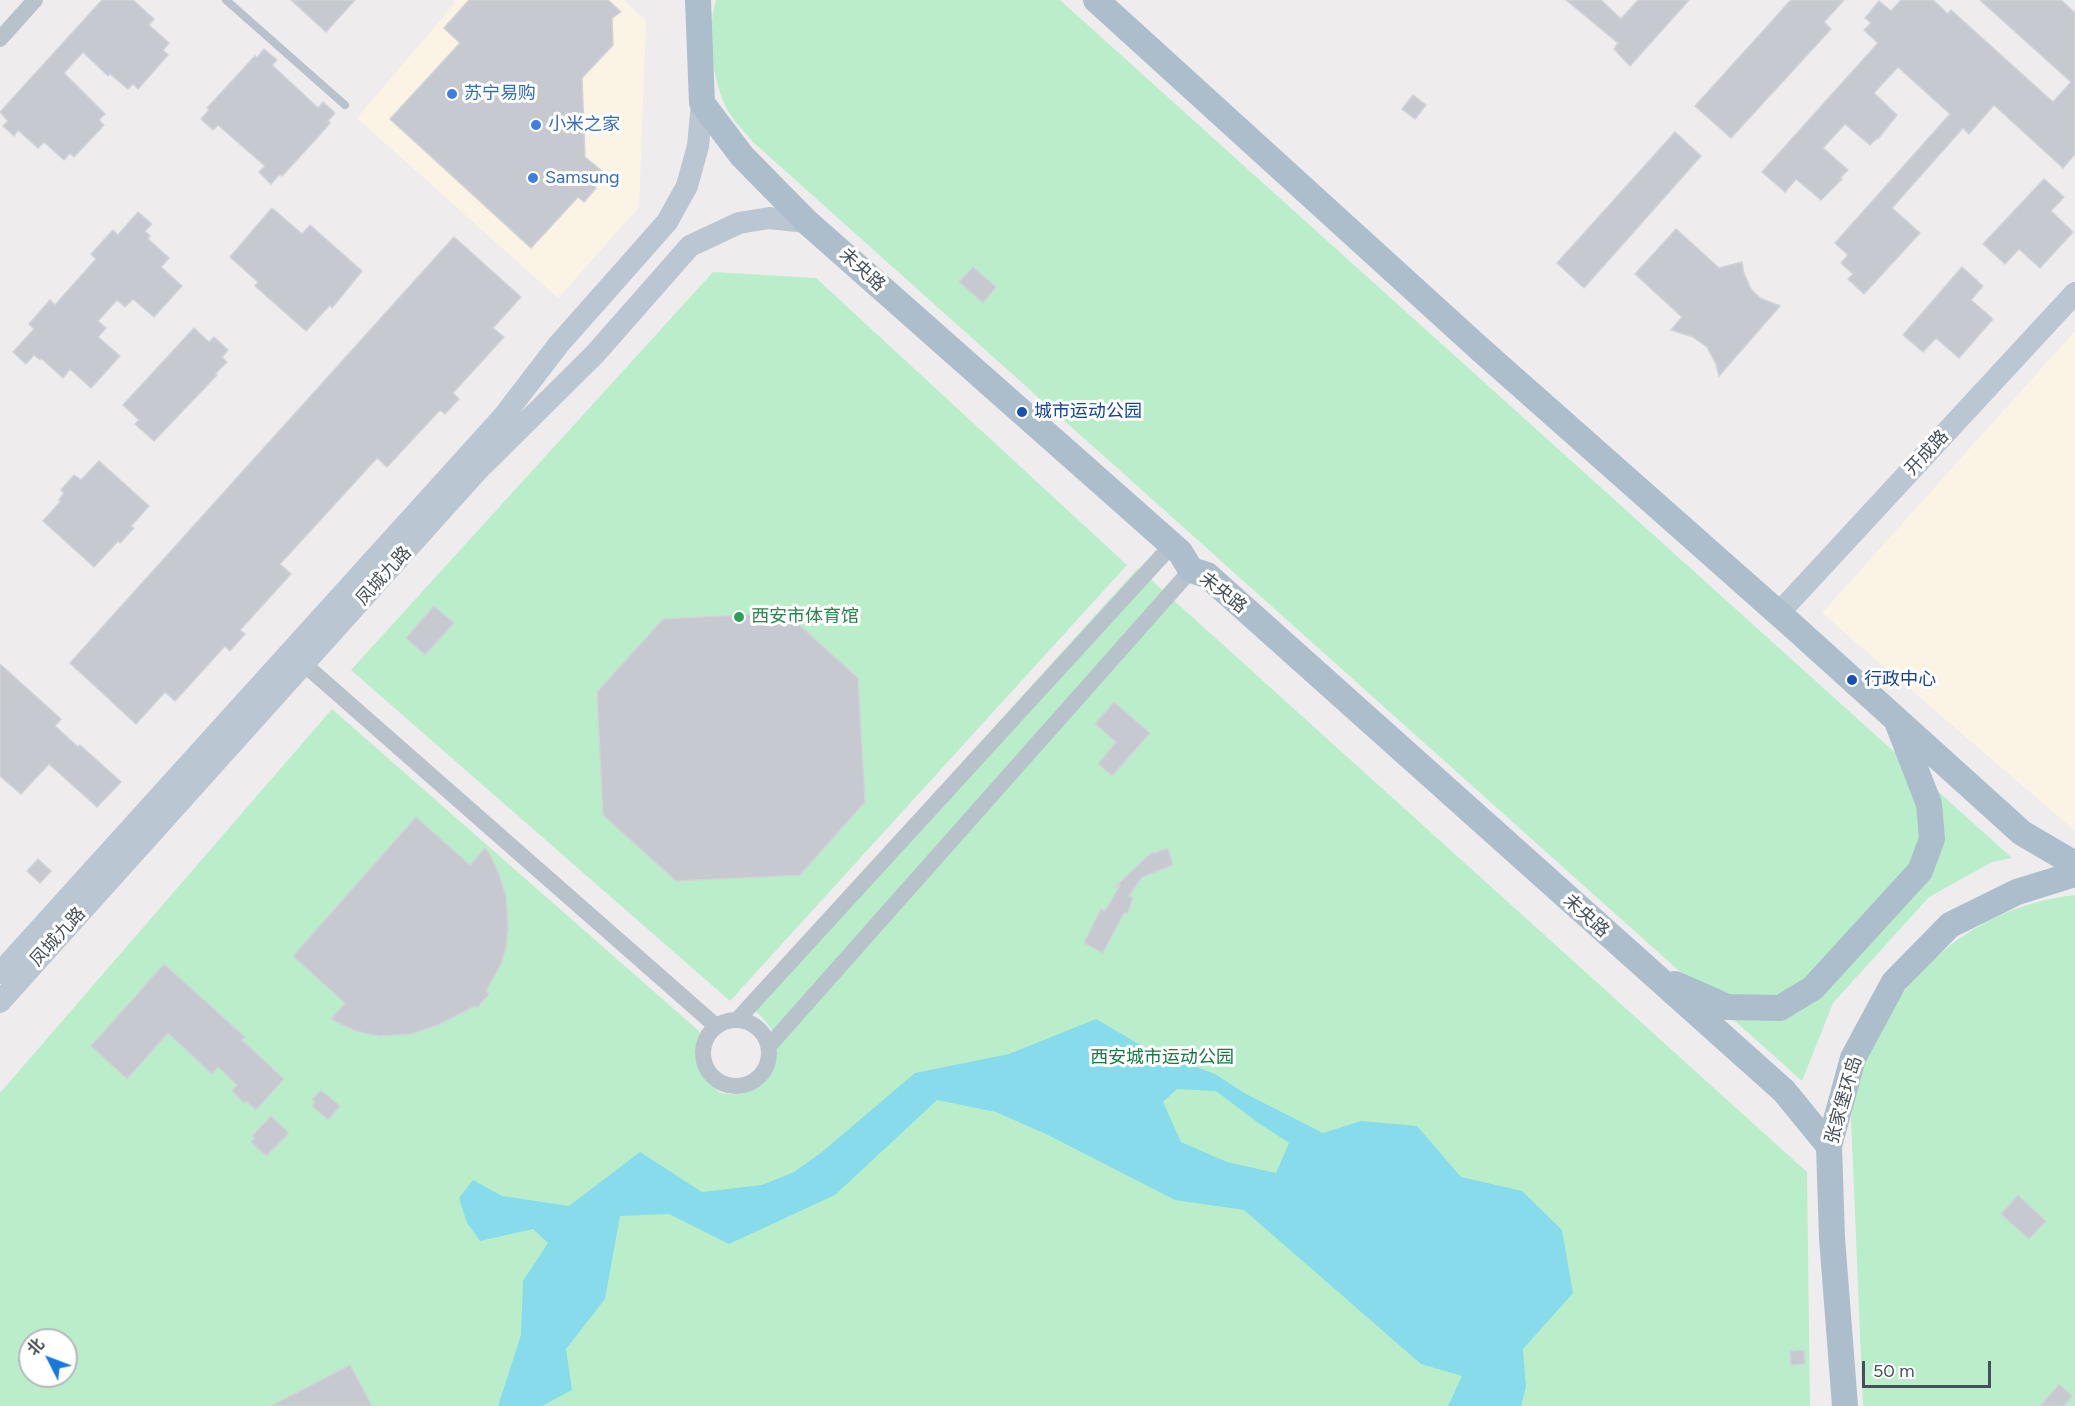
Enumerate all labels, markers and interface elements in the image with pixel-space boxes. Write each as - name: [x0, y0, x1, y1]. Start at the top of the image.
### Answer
- place label: 苏宁易购: [464, 83, 536, 105]
- marker: 苏宁易购: [445, 87, 459, 101]
- place label: 小米之家: [548, 114, 620, 136]
- marker: 小米之家: [529, 118, 543, 132]
- place label: Samsung: [545, 167, 620, 189]
- marker: Samsung: [526, 171, 540, 185]
- street label: 未央路: [835, 244, 889, 296]
- place label: 城市运动公园: [1034, 401, 1142, 423]
- marker: 城市运动公园: [1015, 405, 1029, 419]
- street label: 开成路: [1901, 426, 1953, 480]
- street label: 凤城九路: [352, 542, 416, 610]
- street label: 未央路: [1195, 568, 1251, 618]
- place label: 西安市体育馆: [751, 606, 859, 628]
- marker: 西安市体育馆: [732, 610, 746, 624]
- place label: 行政中心: [1864, 669, 1936, 691]
- marker: 行政中心: [1845, 673, 1859, 687]
- street label: 未央路: [1559, 890, 1613, 942]
- street label: 凤城九路: [26, 903, 90, 971]
- park label: 西安城市运动公园: [1090, 1047, 1234, 1069]
- street label: 张家堡环岛: [1821, 1054, 1867, 1146]
- north arrow: [18, 1328, 78, 1388]
- text: 北: [23, 1335, 48, 1359]
- scale bar: [1865, 1349, 1994, 1387]
- text: 50 m: [1873, 1360, 1915, 1382]

